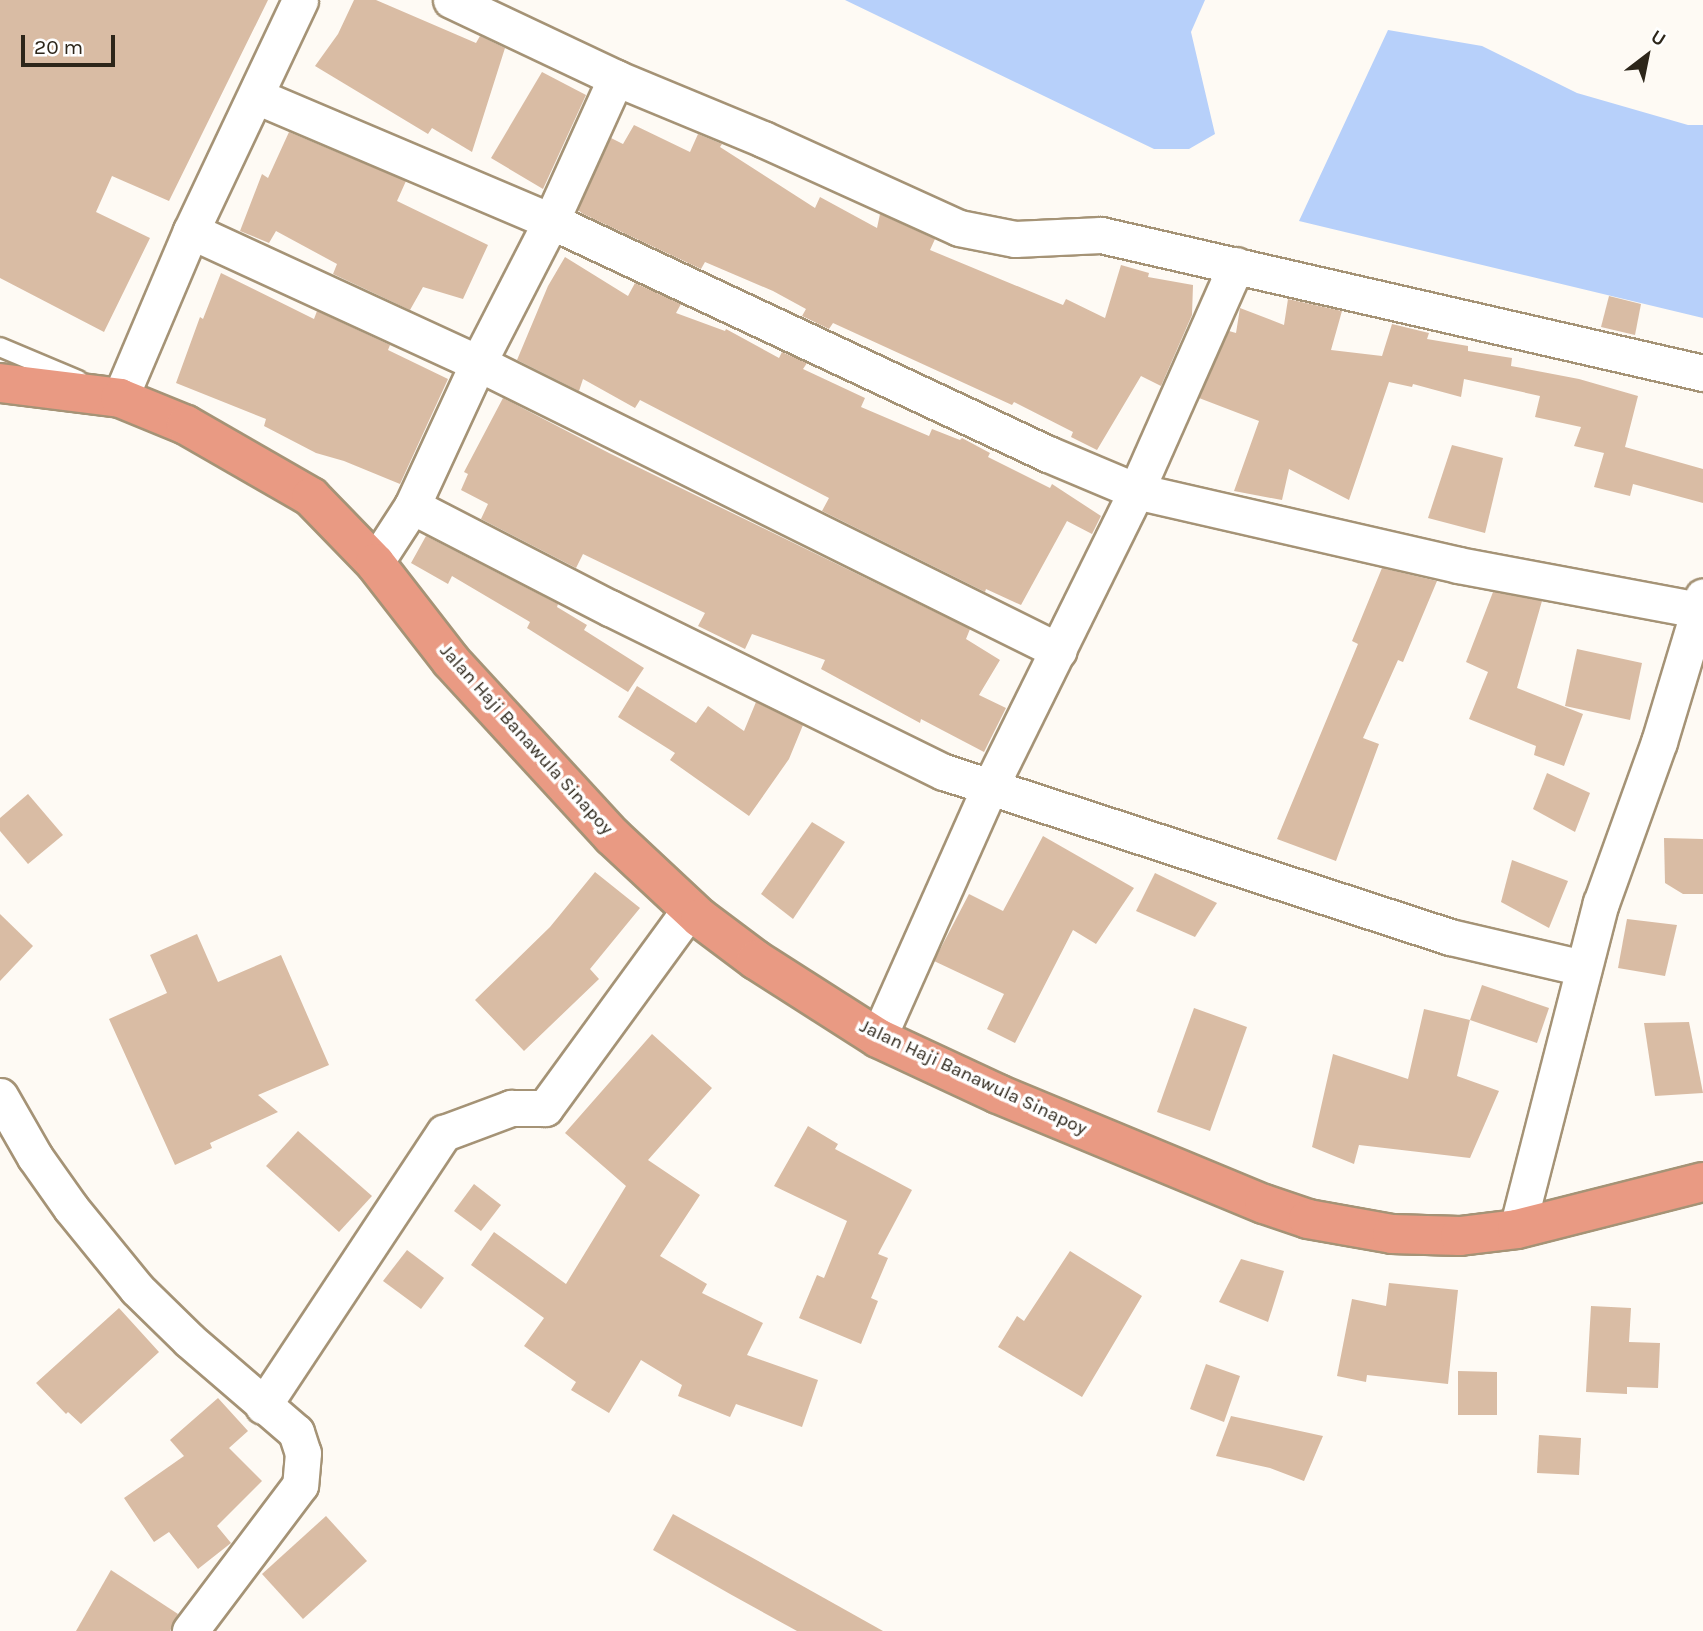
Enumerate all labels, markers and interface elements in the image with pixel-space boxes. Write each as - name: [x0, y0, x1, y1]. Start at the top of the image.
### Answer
- scale bar: [24, 21, 119, 65]
- north arrow: [1612, 21, 1682, 91]
- text: U: [1647, 25, 1670, 51]
- text: 20 m: [34, 35, 83, 59]
- street label: Jalan Haji Banawula Sinapoy: [434, 640, 618, 840]
- street label: Jalan Haji Banawula Sinapoy: [856, 1015, 1090, 1141]

